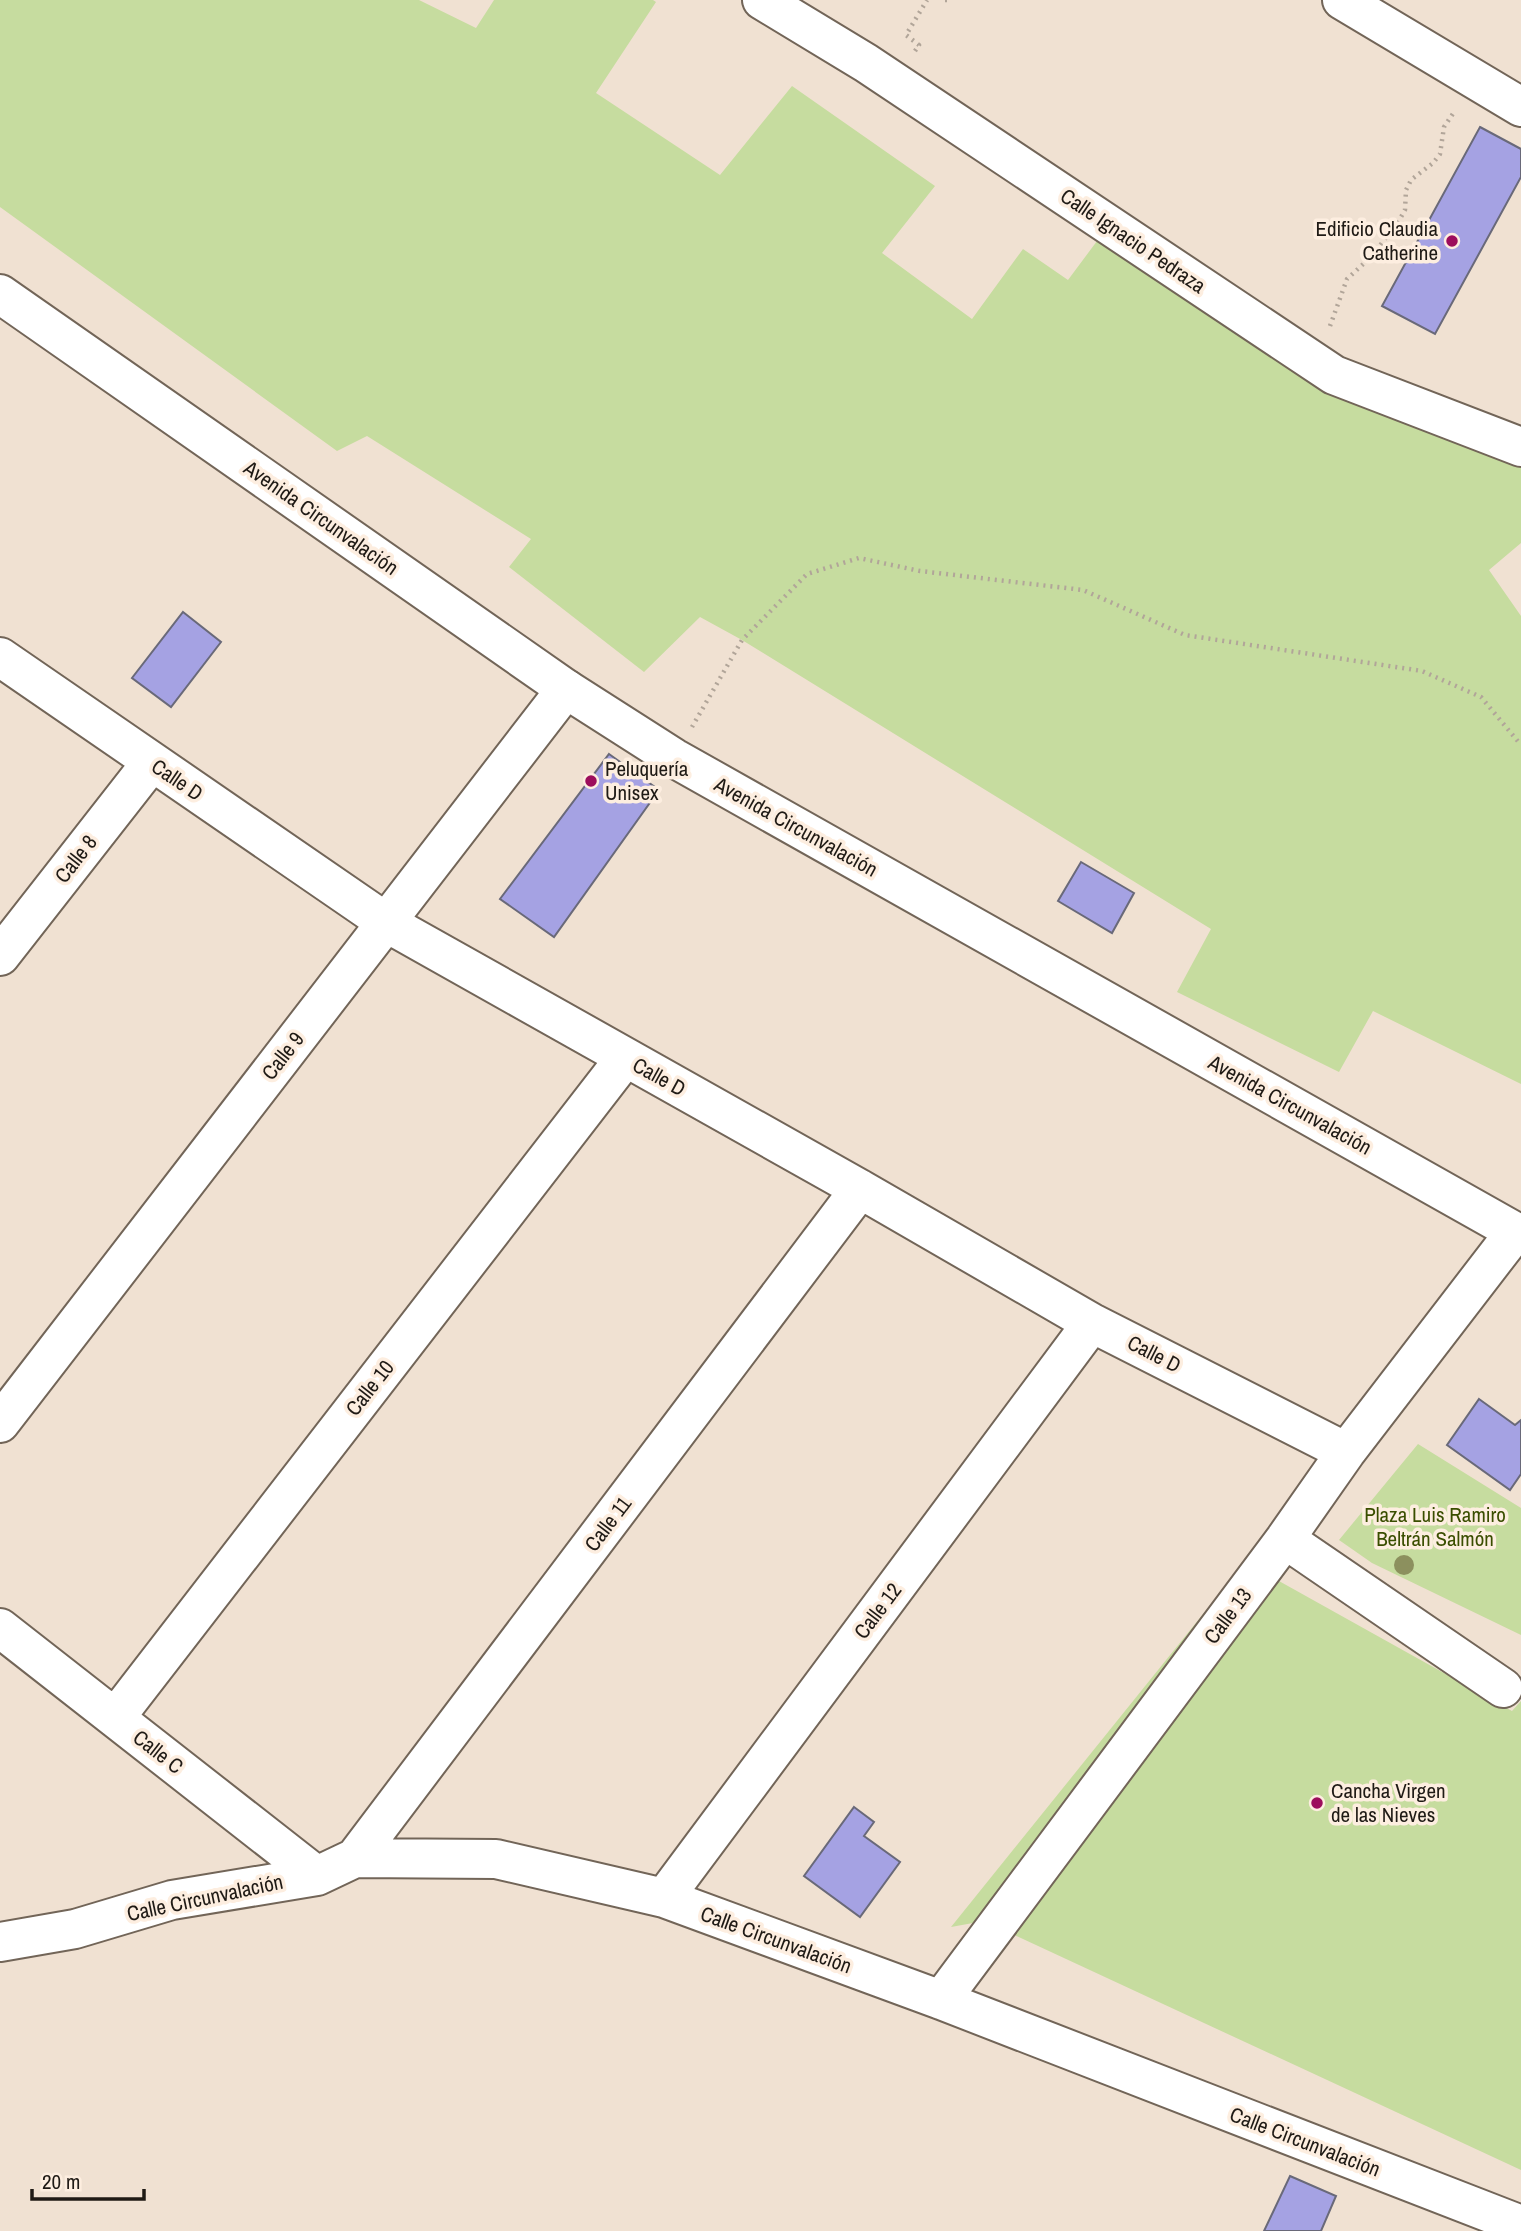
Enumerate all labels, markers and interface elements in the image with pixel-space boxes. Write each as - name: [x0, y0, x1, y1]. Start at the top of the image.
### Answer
- street label: Calle Ignacio Pedraza: [1055, 181, 1212, 300]
- place label: Edificio Claudia Catherine: [1315, 214, 1438, 267]
- marker: Edificio Claudia Catherine: [1444, 233, 1460, 249]
- street label: Avenida Circunvalación: [237, 453, 404, 582]
- street label: Calle D: [146, 752, 209, 807]
- place label: Peluquería Unisex: [605, 754, 689, 807]
- street label: Avenida Circunvalación: [709, 769, 883, 883]
- marker: Peluquería Unisex: [583, 773, 599, 789]
- street label: Calle 8: [48, 829, 104, 889]
- street label: Calle 9: [255, 1026, 311, 1086]
- street label: Avenida Circunvalación: [1203, 1047, 1377, 1161]
- street label: Calle D: [628, 1050, 691, 1103]
- street label: Calle D: [1122, 1328, 1186, 1379]
- street label: Calle 10: [339, 1354, 400, 1422]
- street label: Calle 11: [577, 1490, 638, 1557]
- park label: Plaza Luis Ramiro Beltrán Salmón: [1364, 1500, 1506, 1553]
- street label: Calle 12: [847, 1577, 908, 1645]
- street label: Calle 13: [1197, 1582, 1258, 1650]
- street label: Calle C: [127, 1723, 189, 1780]
- place label: Cancha Virgen de las Nieves: [1331, 1776, 1446, 1829]
- marker: Cancha Virgen de las Nieves: [1309, 1795, 1325, 1811]
- street label: Calle Circunvalación: [124, 1867, 286, 1928]
- street label: Calle Circunvalación: [697, 1899, 856, 1980]
- street label: Calle Circunvalación: [1226, 2100, 1385, 2184]
- scale bar: [32, 2158, 144, 2202]
- text: 20 m: [42, 2167, 80, 2196]

